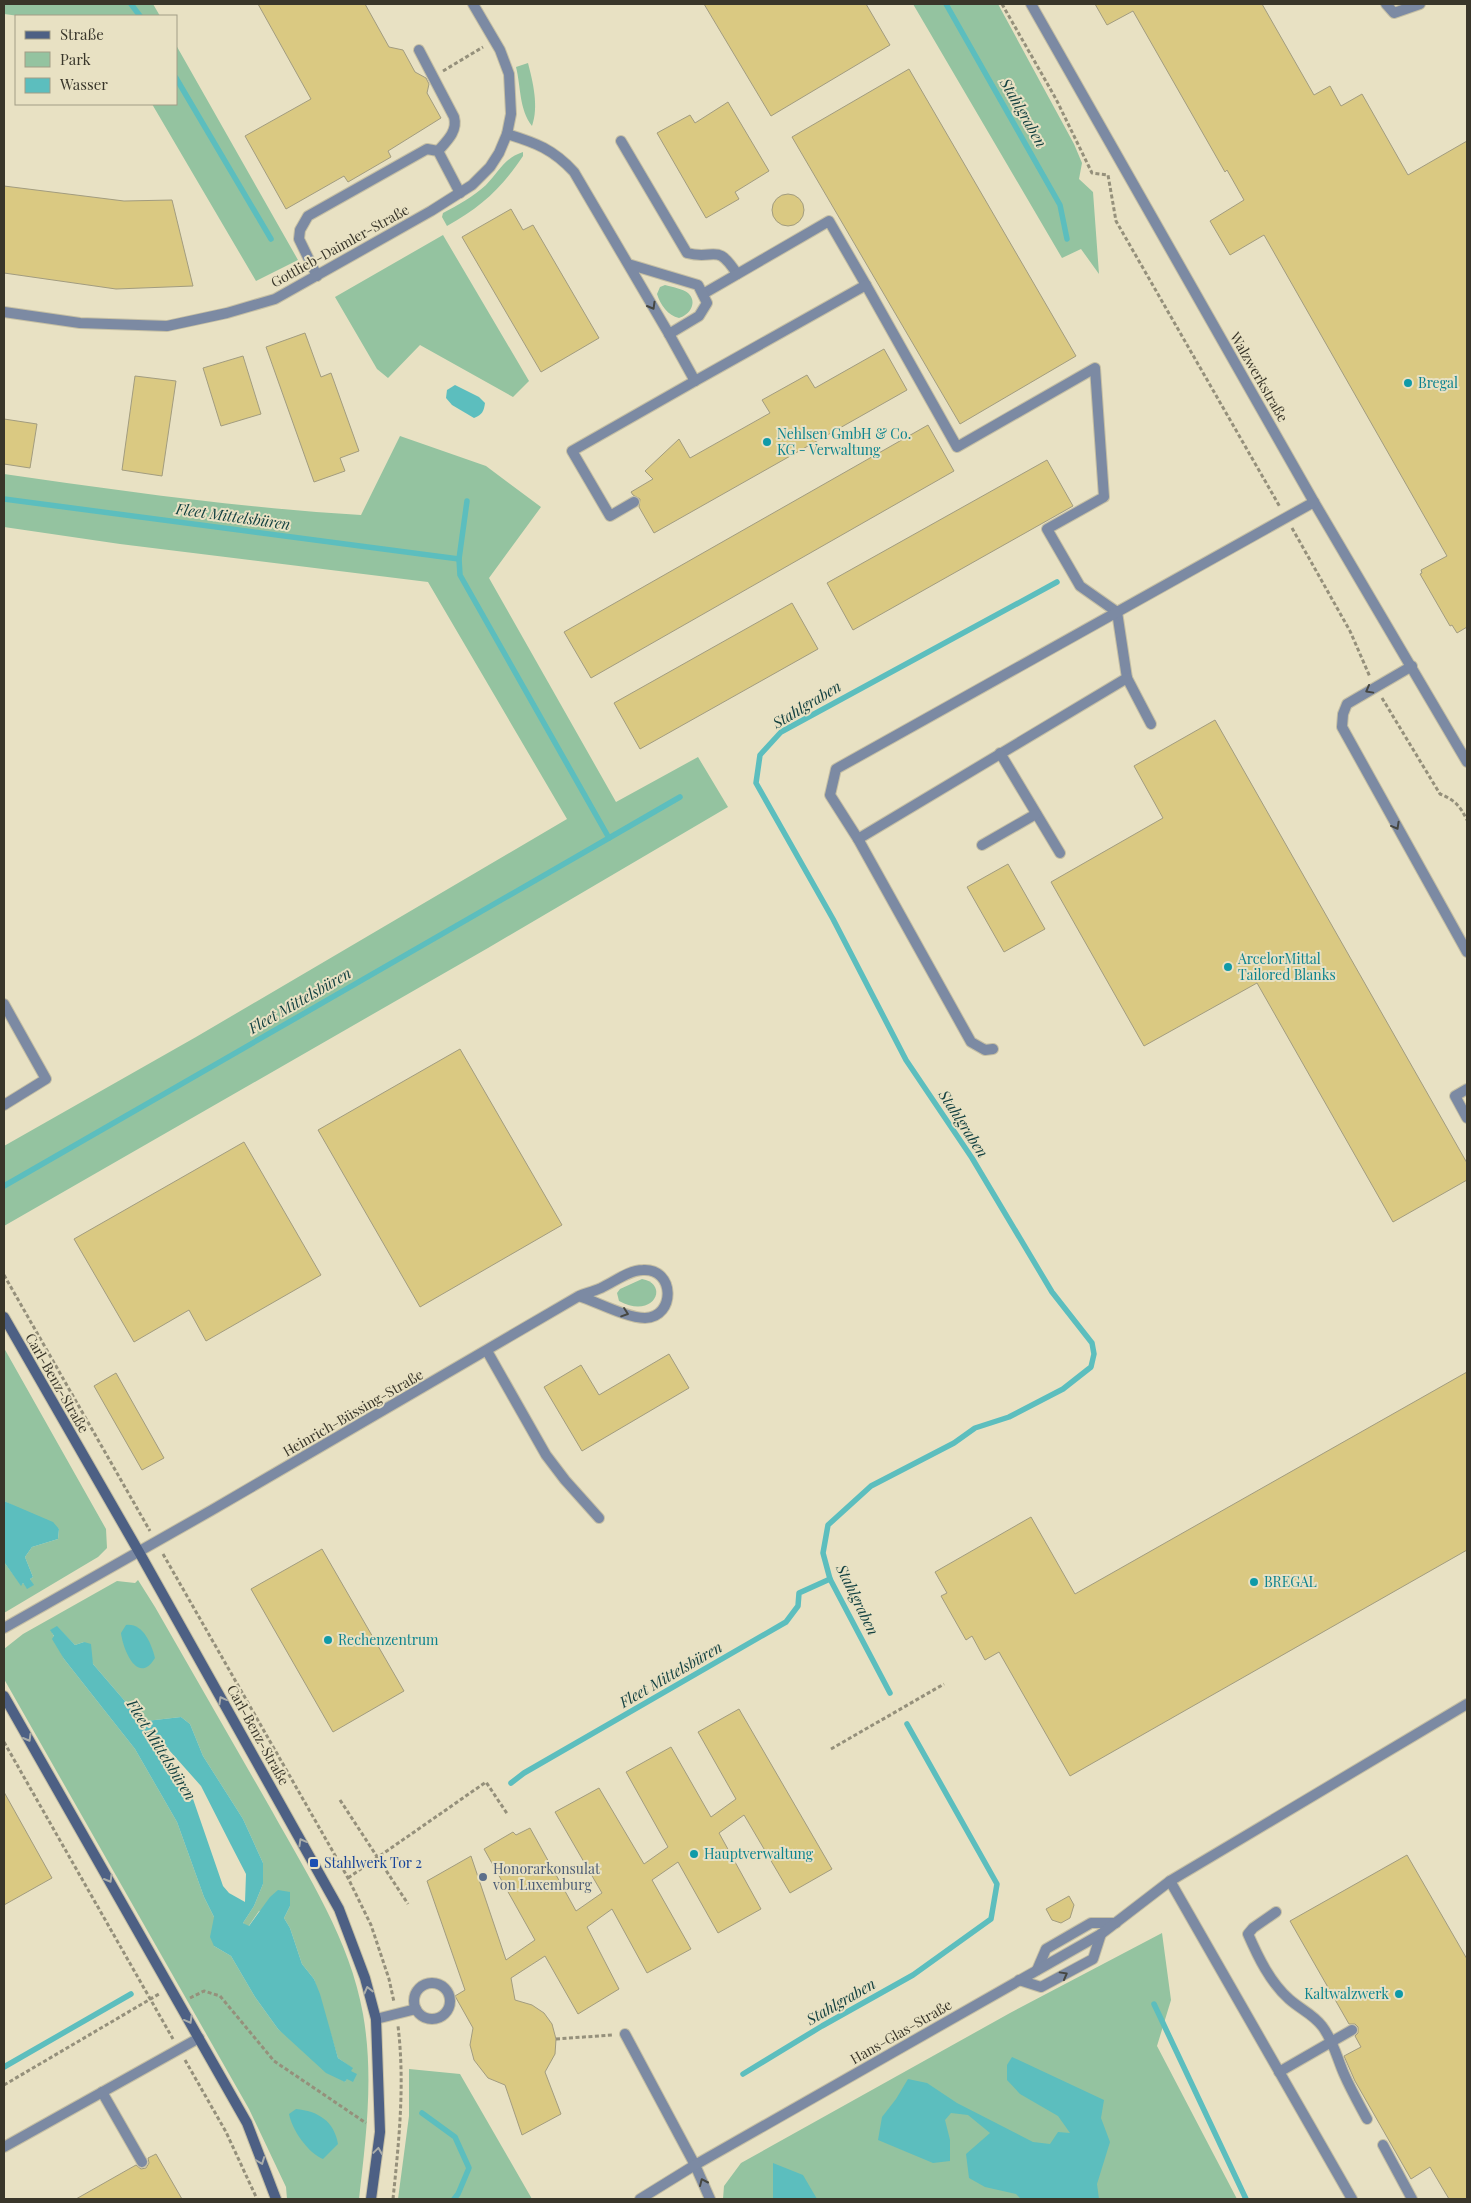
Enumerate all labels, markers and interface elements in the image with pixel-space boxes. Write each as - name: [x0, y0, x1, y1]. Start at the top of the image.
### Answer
- legend: [15, 15, 178, 105]
- text: Straße: [60, 24, 104, 44]
- text: Park: [60, 49, 92, 69]
- water label: Stahlgraben: [996, 73, 1052, 151]
- text: Wasser: [59, 74, 108, 94]
- street label: Gottlieb-Daimler-Straße: [267, 200, 412, 292]
- one-way arrow: [646, 301, 656, 310]
- street label: Walzwerkstraße: [1226, 328, 1293, 425]
- place label: Bregal: [1418, 373, 1458, 392]
- marker: Bregal: [1402, 377, 1414, 389]
- place label: Nehlsen GmbH & Co. KG - Verwaltung: [777, 424, 911, 459]
- marker: Nehlsen GmbH & Co. KG - Verwaltung: [761, 436, 773, 448]
- water label: Fleet Mittelsbüren: [174, 498, 292, 534]
- water label: Stahlgraben: [768, 676, 845, 733]
- one-way arrow: [1365, 684, 1374, 694]
- one-way arrow: [1390, 820, 1400, 829]
- place label: ArcelorMittal Tailored Blanks: [1237, 949, 1336, 984]
- marker: ArcelorMittal Tailored Blanks: [1222, 961, 1234, 973]
- water label: Fleet Mittelsbüren: [244, 963, 354, 1038]
- water label: Stahlgraben: [934, 1085, 993, 1161]
- one-way arrow: [620, 1307, 629, 1317]
- street label: Carl-Benz-Straße: [21, 1329, 94, 1436]
- street label: Heinrich-Büssing-Straße: [279, 1365, 426, 1461]
- water label: Stahlgraben: [832, 1560, 884, 1638]
- place label: BREGAL: [1264, 1572, 1317, 1591]
- marker: BREGAL: [1248, 1576, 1260, 1588]
- place label: Rechenzentrum: [338, 1630, 439, 1649]
- marker: Rechenzentrum: [322, 1634, 334, 1646]
- water label: Fleet Mittelsbüren: [615, 1637, 725, 1712]
- street label: Carl-Benz-Straße: [223, 1681, 294, 1788]
- water label: Fleet Mittelsbüren: [122, 1694, 201, 1804]
- one-way arrow: [219, 1696, 229, 1705]
- one-way arrow: [22, 1733, 32, 1742]
- one-way arrow: [298, 1838, 308, 1847]
- place label: Hauptverwaltung: [704, 1844, 814, 1863]
- marker: Hauptverwaltung: [688, 1848, 700, 1860]
- place label: Stahlwerk Tor 2: [324, 1853, 422, 1872]
- marker: Stahlwerk Tor 2: [308, 1857, 320, 1869]
- place label: Honorarkonsulat von Luxemburg: [492, 1859, 601, 1894]
- marker: Honorarkonsulat von Luxemburg: [477, 1871, 489, 1883]
- one-way arrow: [102, 1874, 112, 1883]
- one-way arrow: [1058, 1971, 1067, 1981]
- water label: Stahlgraben: [801, 1973, 879, 2029]
- place label: Kaltwalzwerk: [1304, 1984, 1389, 2003]
- one-way arrow: [363, 1985, 374, 1994]
- marker: Kaltwalzwerk: [1393, 1988, 1405, 2000]
- street label: Hans-Glas-Straße: [847, 1995, 955, 2068]
- one-way arrow: [183, 2015, 193, 2024]
- one-way arrow: [372, 2147, 383, 2155]
- one-way arrow: [255, 2156, 266, 2165]
- one-way arrow: [699, 2178, 709, 2187]

